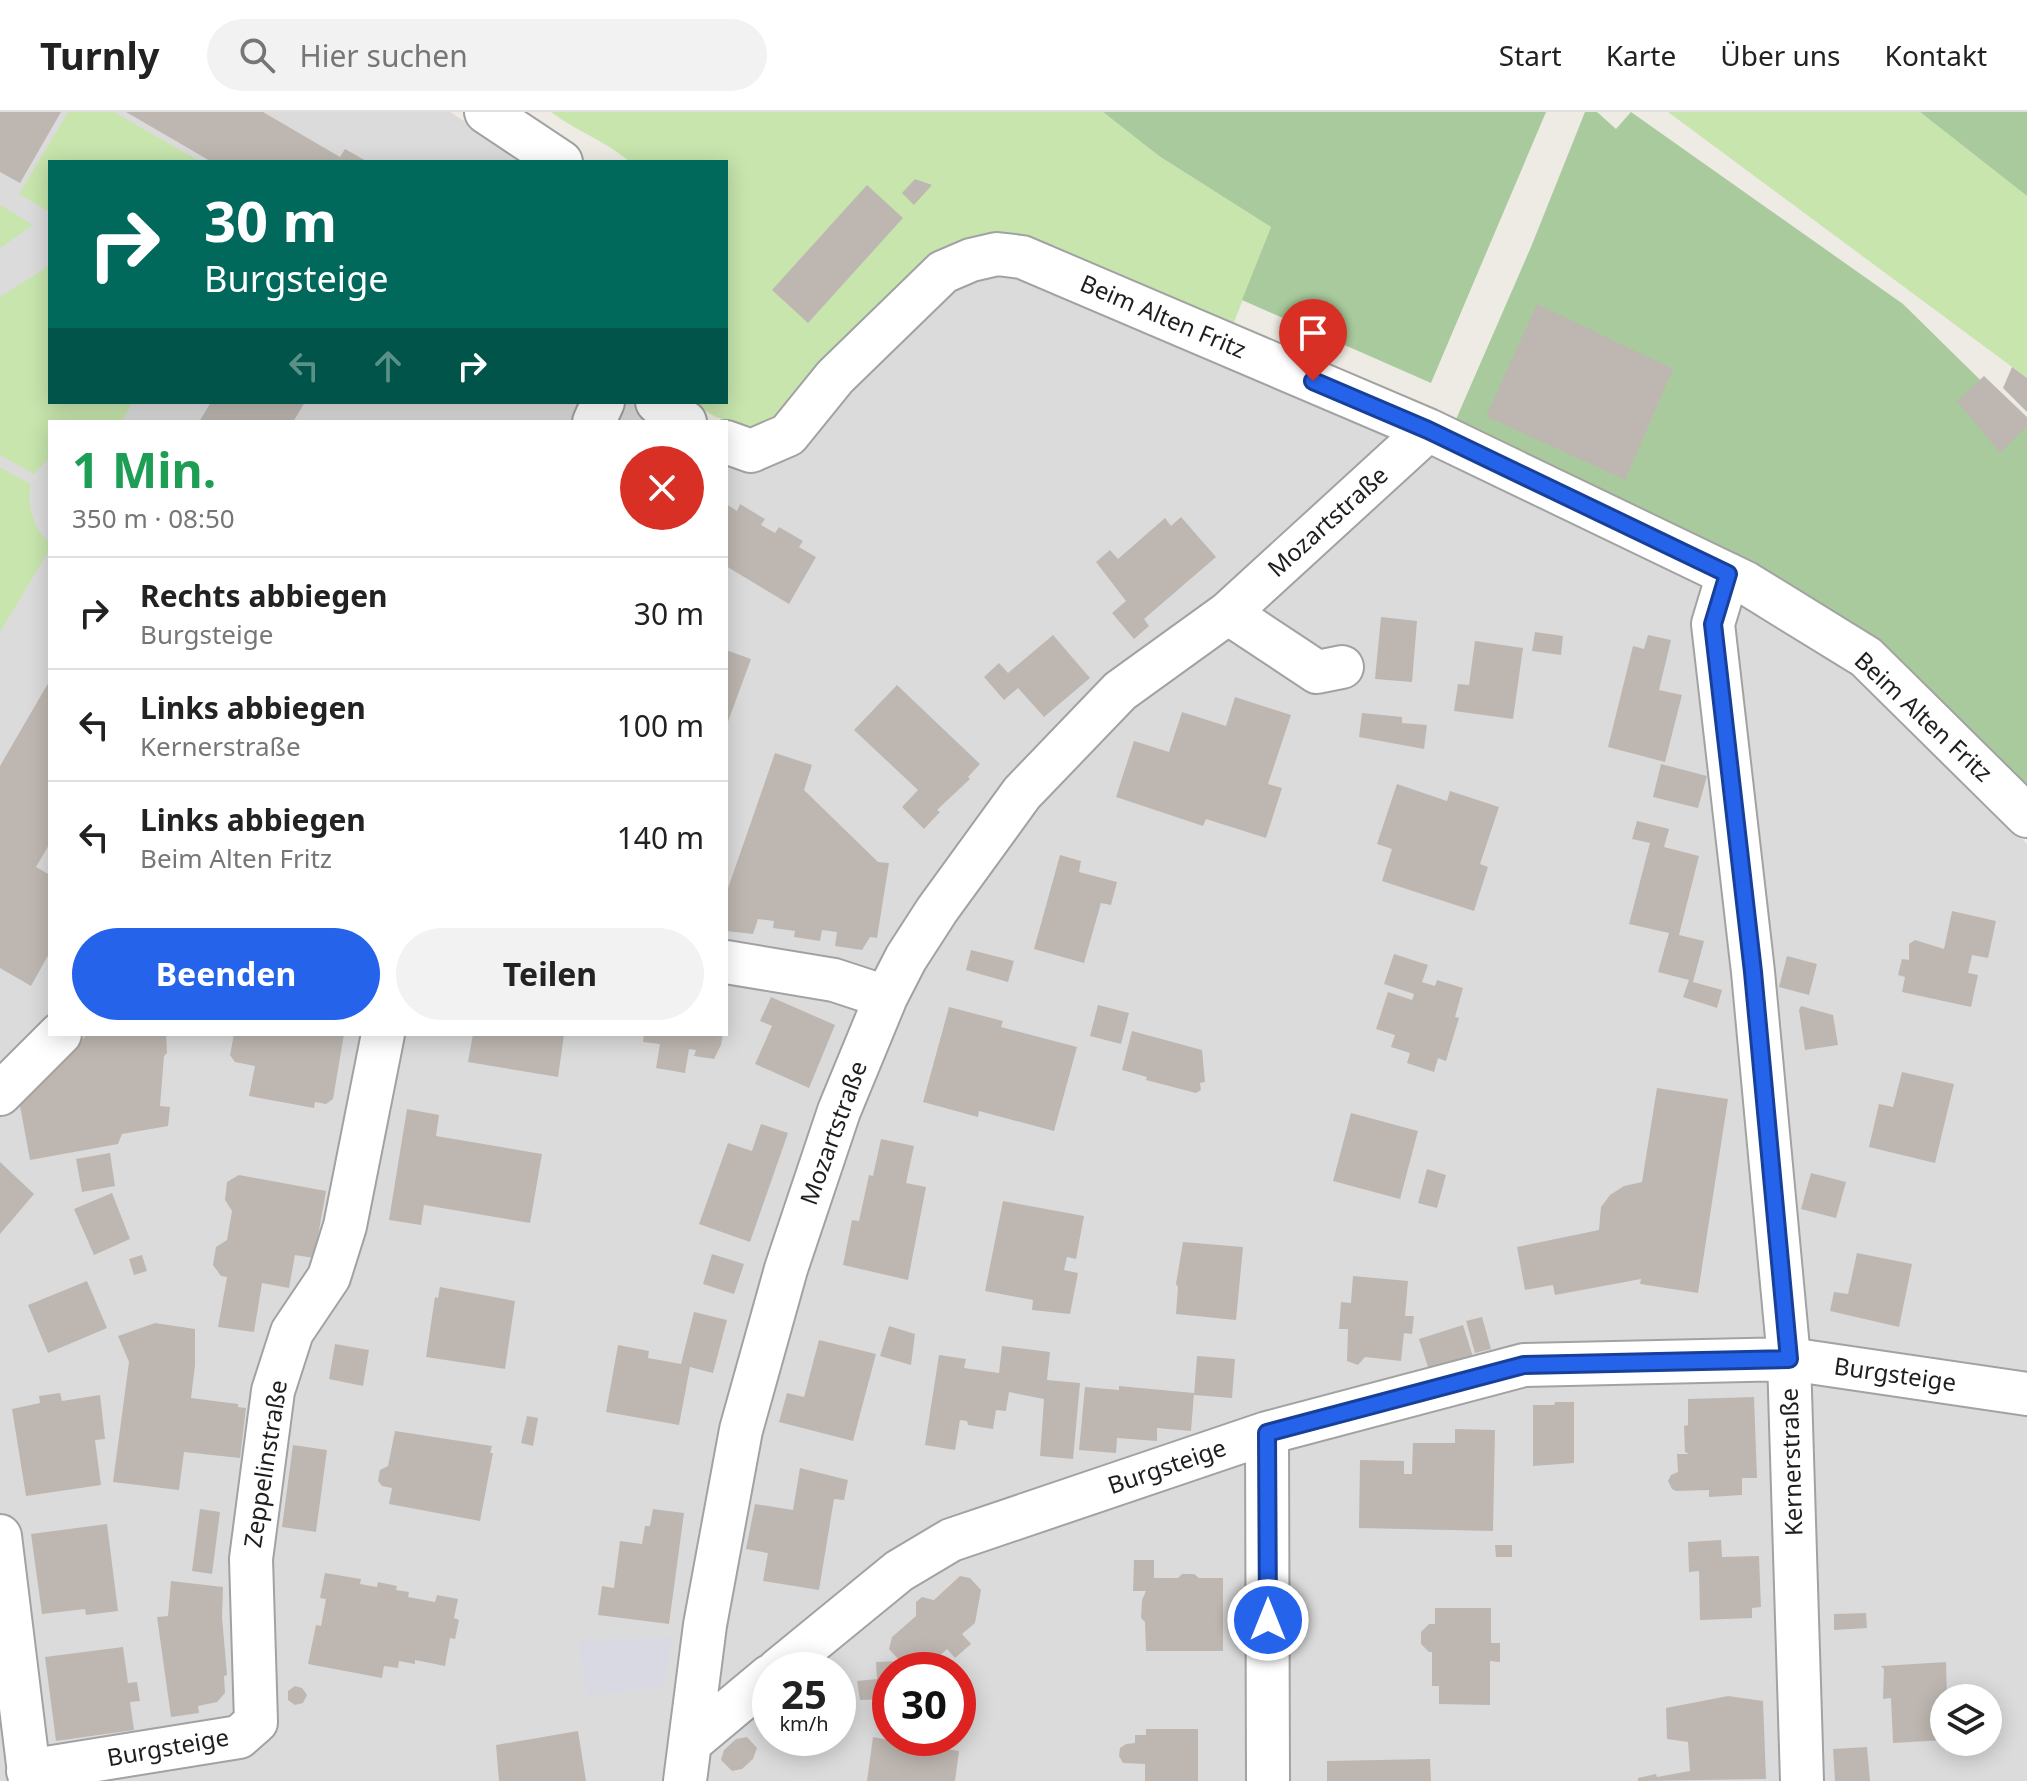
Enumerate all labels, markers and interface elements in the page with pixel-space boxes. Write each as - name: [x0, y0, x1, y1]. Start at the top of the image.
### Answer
- search box: [207, 19, 767, 91]
- text: Turnly: [40, 29, 159, 81]
- icon: search: [235, 33, 279, 77]
- text: Hier suchen: [299, 35, 468, 76]
- text: Start: [1499, 36, 1562, 74]
- text: Karte: [1606, 36, 1676, 74]
- text: Über uns: [1720, 36, 1841, 74]
- text: Kontakt: [1885, 36, 1987, 74]
- text: 30 m: [204, 182, 337, 258]
- icon: right: [72, 192, 176, 296]
- text: Burgsteige: [204, 254, 389, 303]
- street label: Beim Alten Fritz: [1076, 266, 1252, 365]
- pin: [1279, 299, 1347, 381]
- icon: arrive: [1291, 311, 1335, 355]
- icon: left: [282, 344, 326, 388]
- icon: ahead: [366, 344, 410, 388]
- icon: right: [450, 344, 494, 388]
- text: 1 Min.: [72, 437, 216, 502]
- button: close: [620, 446, 704, 530]
- street label: Mozartstraße: [1260, 458, 1394, 584]
- text: 350 m · 08:50: [72, 500, 235, 536]
- text: Rechts abbiegen: [140, 575, 388, 616]
- icon: right: [72, 591, 116, 635]
- text: 30 m: [634, 593, 704, 634]
- text: Burgsteige: [140, 616, 273, 652]
- street label: Beim Alten Fritz: [1848, 643, 2000, 788]
- text: Links abbiegen: [140, 687, 366, 728]
- icon: left: [72, 703, 116, 747]
- text: 100 m: [617, 705, 704, 746]
- text: Kernerstraße: [140, 728, 301, 764]
- text: Links abbiegen: [140, 799, 366, 840]
- icon: left: [72, 815, 116, 859]
- text: 140 m: [617, 817, 704, 858]
- text: Beim Alten Fritz: [140, 840, 332, 876]
- button: Beenden: [72, 928, 380, 1020]
- button: Teilen: [396, 928, 704, 1020]
- street label: Mozartstraße: [791, 1056, 874, 1209]
- street label: Burgsteige: [1832, 1349, 1958, 1398]
- street label: Zeppelinstraße: [235, 1378, 294, 1550]
- street label: Kernerstraße: [1771, 1387, 1810, 1537]
- street label: Burgsteige: [1103, 1430, 1230, 1501]
- position arrow: [1226, 1578, 1310, 1662]
- speed limit sign: 30: [872, 1652, 976, 1756]
- text: 25: [781, 1666, 827, 1721]
- map controls: [1930, 1684, 2002, 1756]
- button: layers: [1930, 1684, 2002, 1756]
- text: km/h: [779, 1710, 829, 1737]
- street label: Burgsteige: [104, 1720, 231, 1773]

